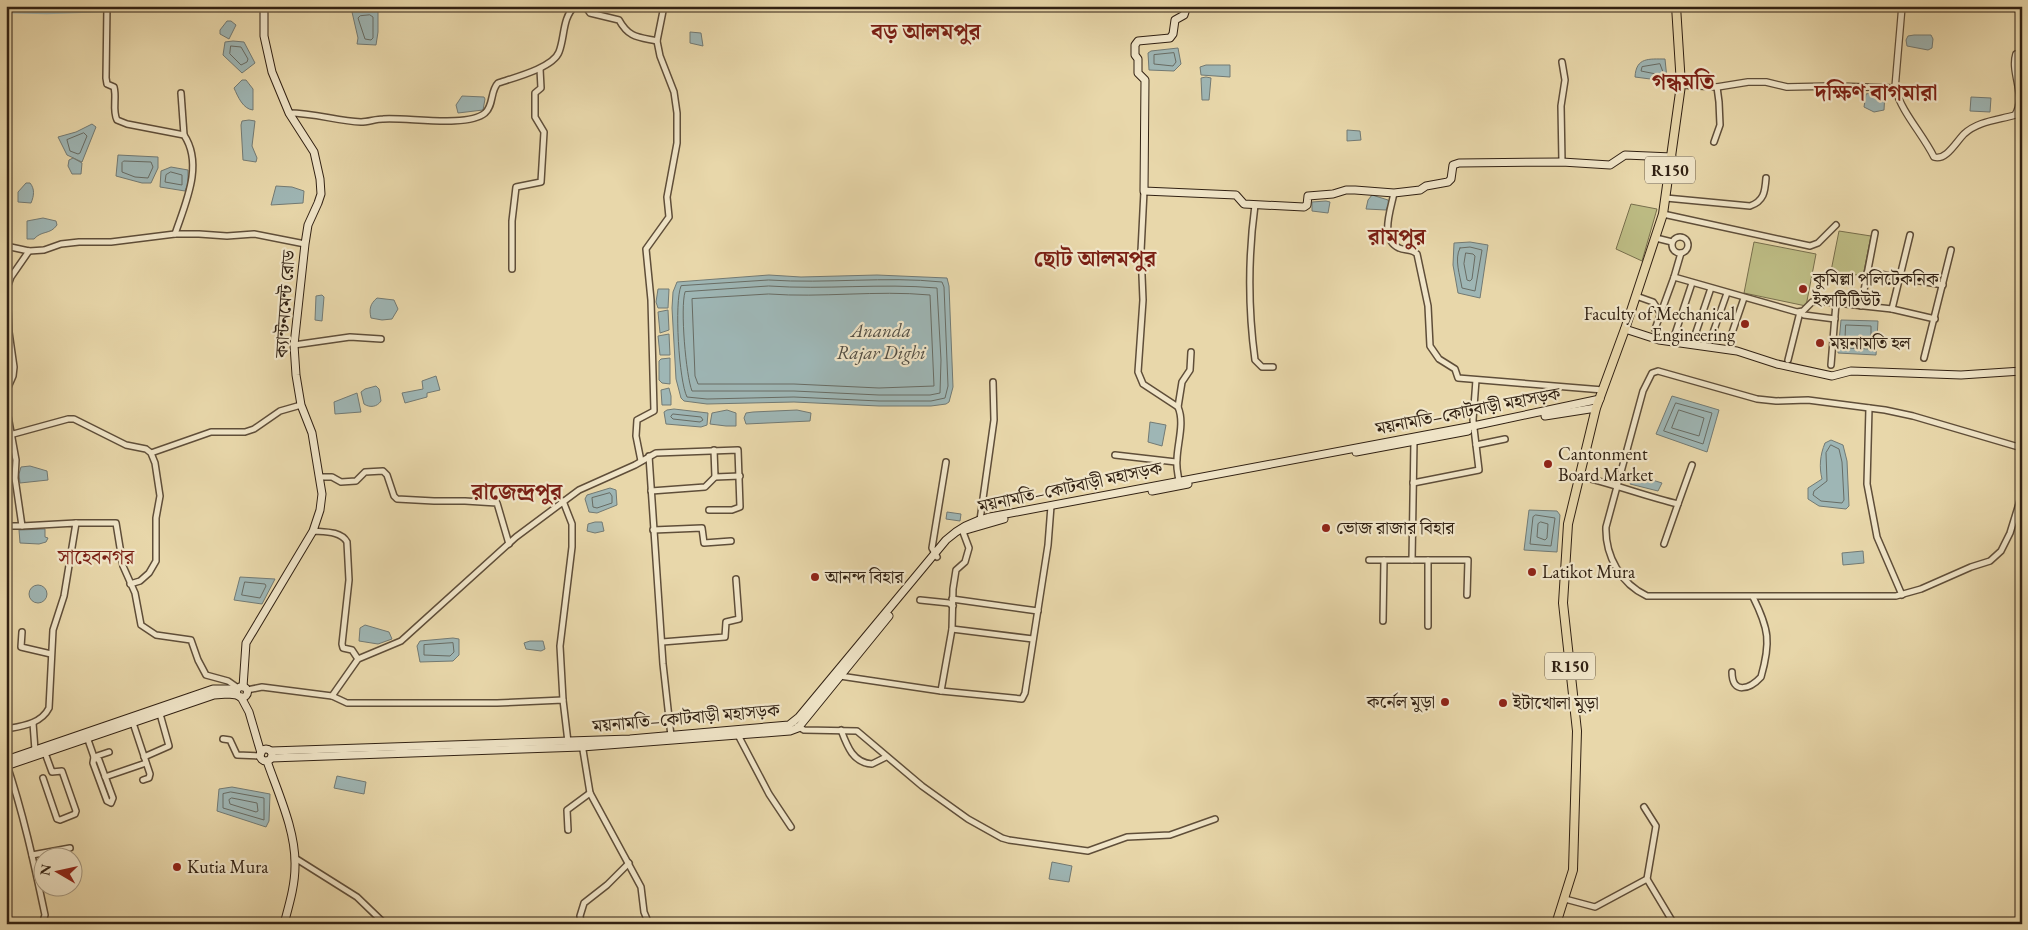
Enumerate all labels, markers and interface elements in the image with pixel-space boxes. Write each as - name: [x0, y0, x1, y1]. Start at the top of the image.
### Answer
- district label: বড় আলমপুর: [870, 17, 982, 46]
- district label: গন্ধমতি: [1652, 67, 1715, 96]
- district label: দক্ষিণ বাগমারা: [1814, 78, 1937, 107]
- road number: R150: [1645, 156, 1695, 184]
- district label: রামপুর: [1367, 222, 1427, 251]
- district label: ছোট আলমপুর: [1034, 244, 1157, 273]
- street label: ক্যান্টনমেন্ট রোড: [269, 249, 300, 360]
- place label: কুমিল্লা পলিটেকনিক ইন্সটিটিউট: [1812, 267, 1940, 311]
- marker: কুমিল্লা পলিটেকনিক ইন্সটিটিউট: [1797, 283, 1809, 295]
- place label: Faculty of Mechanical Engineering: [1584, 302, 1735, 346]
- water label: Ananda Rajar Dighi: [836, 318, 927, 365]
- marker: Faculty of Mechanical Engineering: [1739, 318, 1751, 330]
- place label: ময়নামতি হল: [1829, 331, 1912, 354]
- marker: ময়নামতি হল: [1814, 337, 1826, 349]
- street label: ময়নামতি–কোটবাড়ী মহাসড়ক: [1373, 381, 1564, 440]
- place label: Cantonment Board Market: [1558, 442, 1654, 486]
- street label: ময়নামতি–কোটবাড়ী মহাসড়ক: [975, 455, 1165, 517]
- marker: Cantonment Board Market: [1542, 458, 1554, 470]
- district label: রাজেন্দ্রপুর: [471, 477, 563, 506]
- place label: ভোজ রাজার বিহার: [1336, 516, 1455, 539]
- marker: ভোজ রাজার বিহার: [1320, 522, 1332, 534]
- district label: সাহেবনগর: [57, 544, 135, 570]
- place label: Latikot Mura: [1542, 560, 1636, 583]
- place label: আনন্দ বিহার: [824, 565, 905, 588]
- marker: Latikot Mura: [1526, 566, 1538, 578]
- marker: আনন্দ বিহার: [809, 571, 821, 583]
- road number: R150: [1545, 652, 1595, 679]
- place label: কর্নেল মুড়া: [1366, 690, 1435, 713]
- place label: ইটাখোলা মুড়া: [1512, 691, 1599, 714]
- marker: কর্নেল মুড়া: [1439, 696, 1451, 708]
- marker: ইটাখোলা মুড়া: [1497, 697, 1509, 709]
- street label: ময়নামতি–কোটবাড়ী মহাসড়ক: [590, 698, 782, 737]
- north arrow: [32, 848, 82, 898]
- place label: Kutia Mura: [187, 855, 269, 878]
- marker: Kutia Mura: [171, 861, 183, 873]
- text: N: [35, 862, 55, 877]

